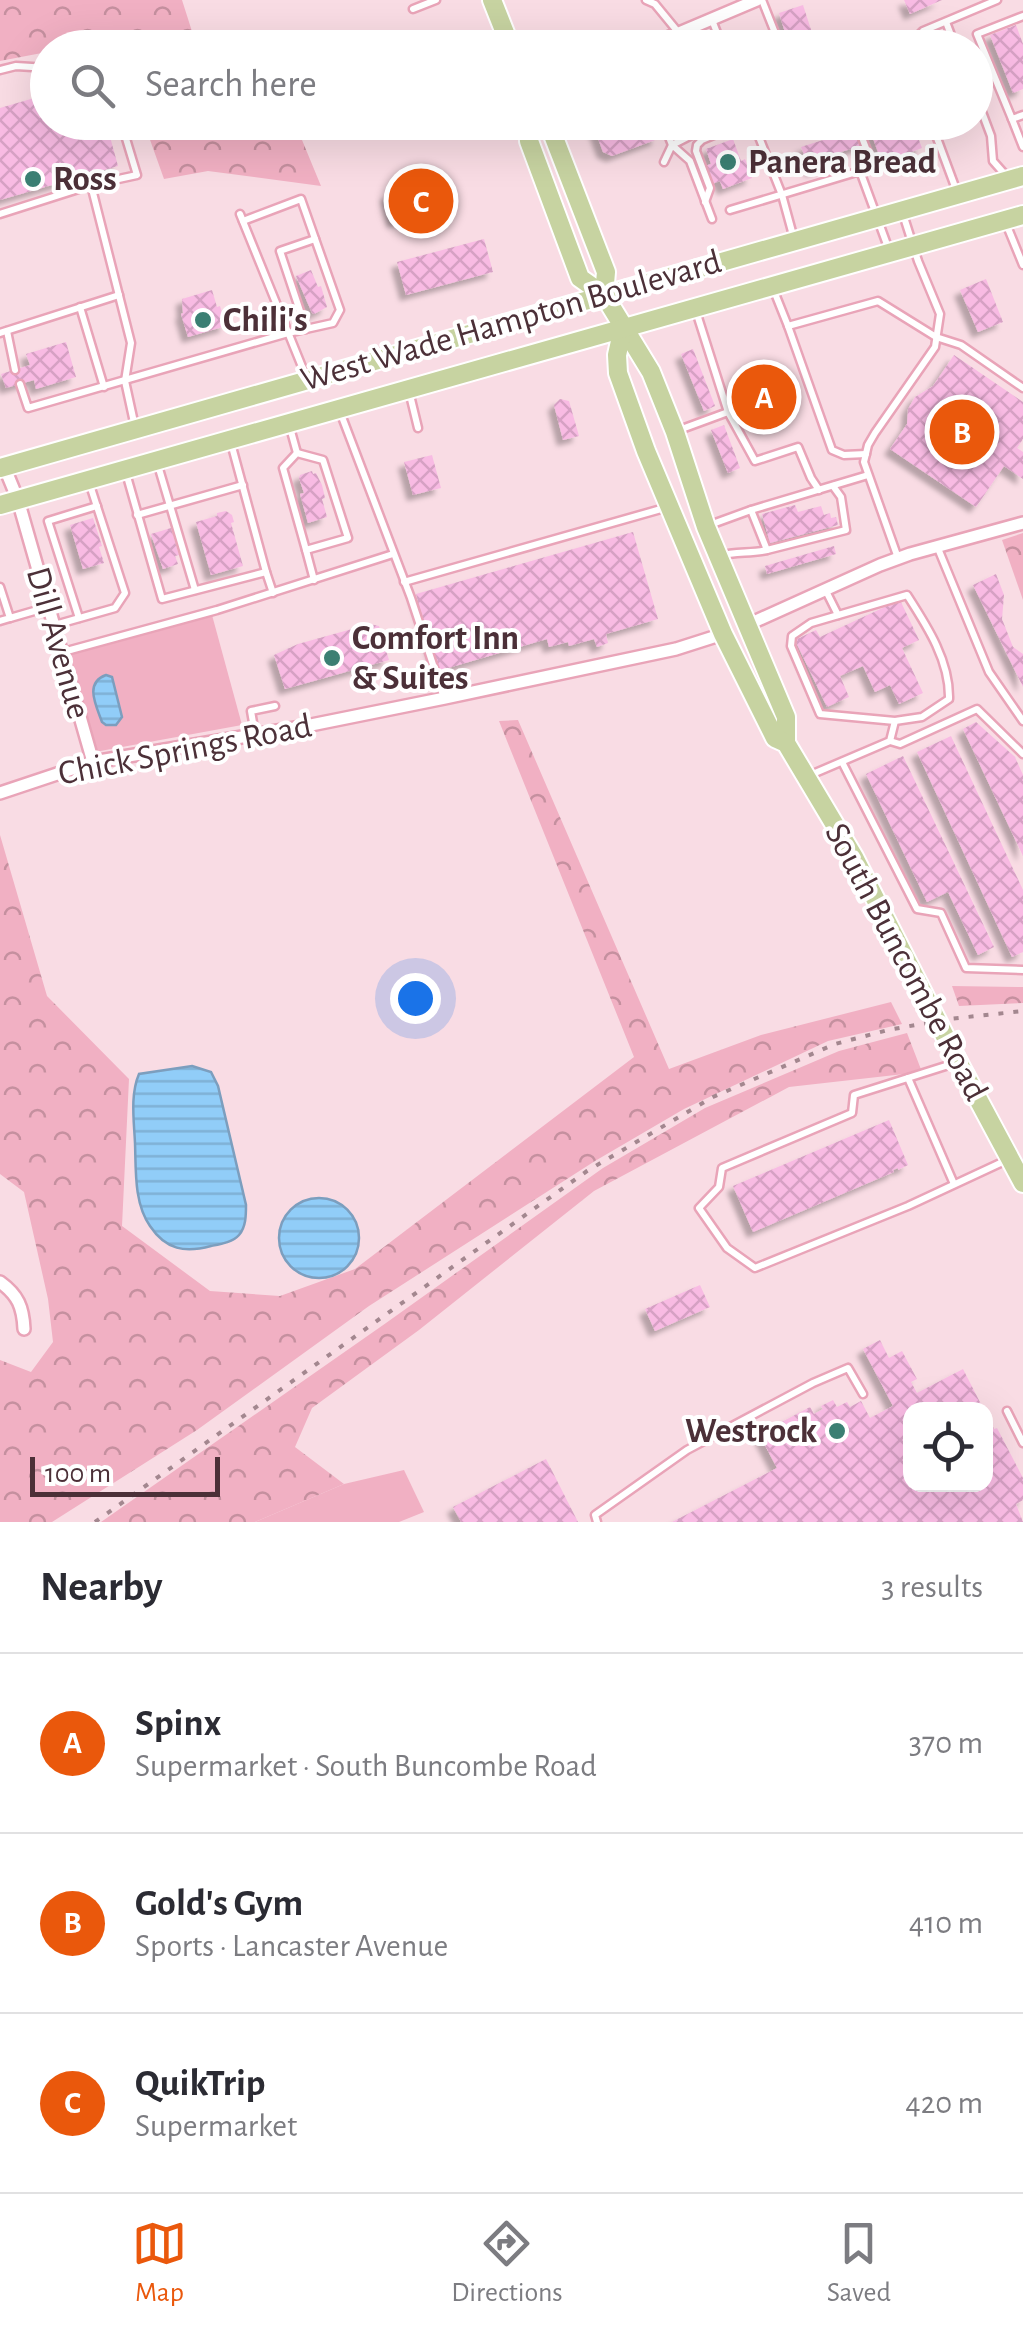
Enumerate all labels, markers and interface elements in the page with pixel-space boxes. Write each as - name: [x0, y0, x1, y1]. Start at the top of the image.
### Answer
- search box: [30, 30, 993, 140]
- icon: search: [65, 58, 120, 113]
- text: Search here: [145, 66, 317, 104]
- place label: Panera Bread: [748, 145, 936, 180]
- marker: Panera Bread: [717, 151, 739, 173]
- place label: Ross: [53, 162, 117, 197]
- pin: C: [388, 164, 454, 238]
- marker: Ross: [22, 168, 44, 190]
- street label: West Wade Hampton Boulevard: [297, 244, 725, 398]
- place label: Chili's: [223, 303, 308, 338]
- marker: Chili's: [192, 309, 214, 331]
- pin: A: [732, 360, 796, 434]
- pin: B: [930, 394, 994, 470]
- street label: Dill Avenue: [20, 563, 96, 723]
- place label: Comfort Inn & Suites: [352, 621, 519, 696]
- marker: Comfort Inn & Suites: [321, 647, 343, 669]
- street label: Chick Springs Road: [55, 708, 315, 792]
- street label: South Buncombe Road: [818, 818, 994, 1106]
- your location: [390, 973, 441, 1024]
- map controls: [903, 1402, 993, 1492]
- button: locate: [903, 1402, 993, 1492]
- place label: Westrock: [685, 1414, 818, 1449]
- marker: Westrock: [826, 1420, 848, 1442]
- scale bar: [30, 1452, 220, 1496]
- text: 100 m: [45, 1460, 111, 1488]
- text: Nearby: [40, 1566, 163, 1608]
- text: 3 results: [881, 1571, 983, 1603]
- text: Spinx: [135, 1705, 221, 1743]
- text: A: [63, 1727, 82, 1759]
- text: 370 m: [909, 1727, 983, 1759]
- text: Supermarket · South Buncombe Road: [135, 1750, 597, 1782]
- text: Gold's Gym: [135, 1885, 303, 1923]
- text: B: [63, 1907, 82, 1939]
- text: 410 m: [909, 1907, 983, 1939]
- text: Sports · Lancaster Avenue: [135, 1930, 448, 1962]
- text: QuikTrip: [135, 2065, 265, 2103]
- text: C: [64, 2087, 81, 2119]
- text: 420 m: [905, 2087, 983, 2119]
- text: Supermarket: [135, 2110, 297, 2142]
- tab: Map: [132, 2216, 187, 2310]
- tab: Directions: [451, 2216, 563, 2310]
- tab: Saved: [827, 2216, 891, 2310]

